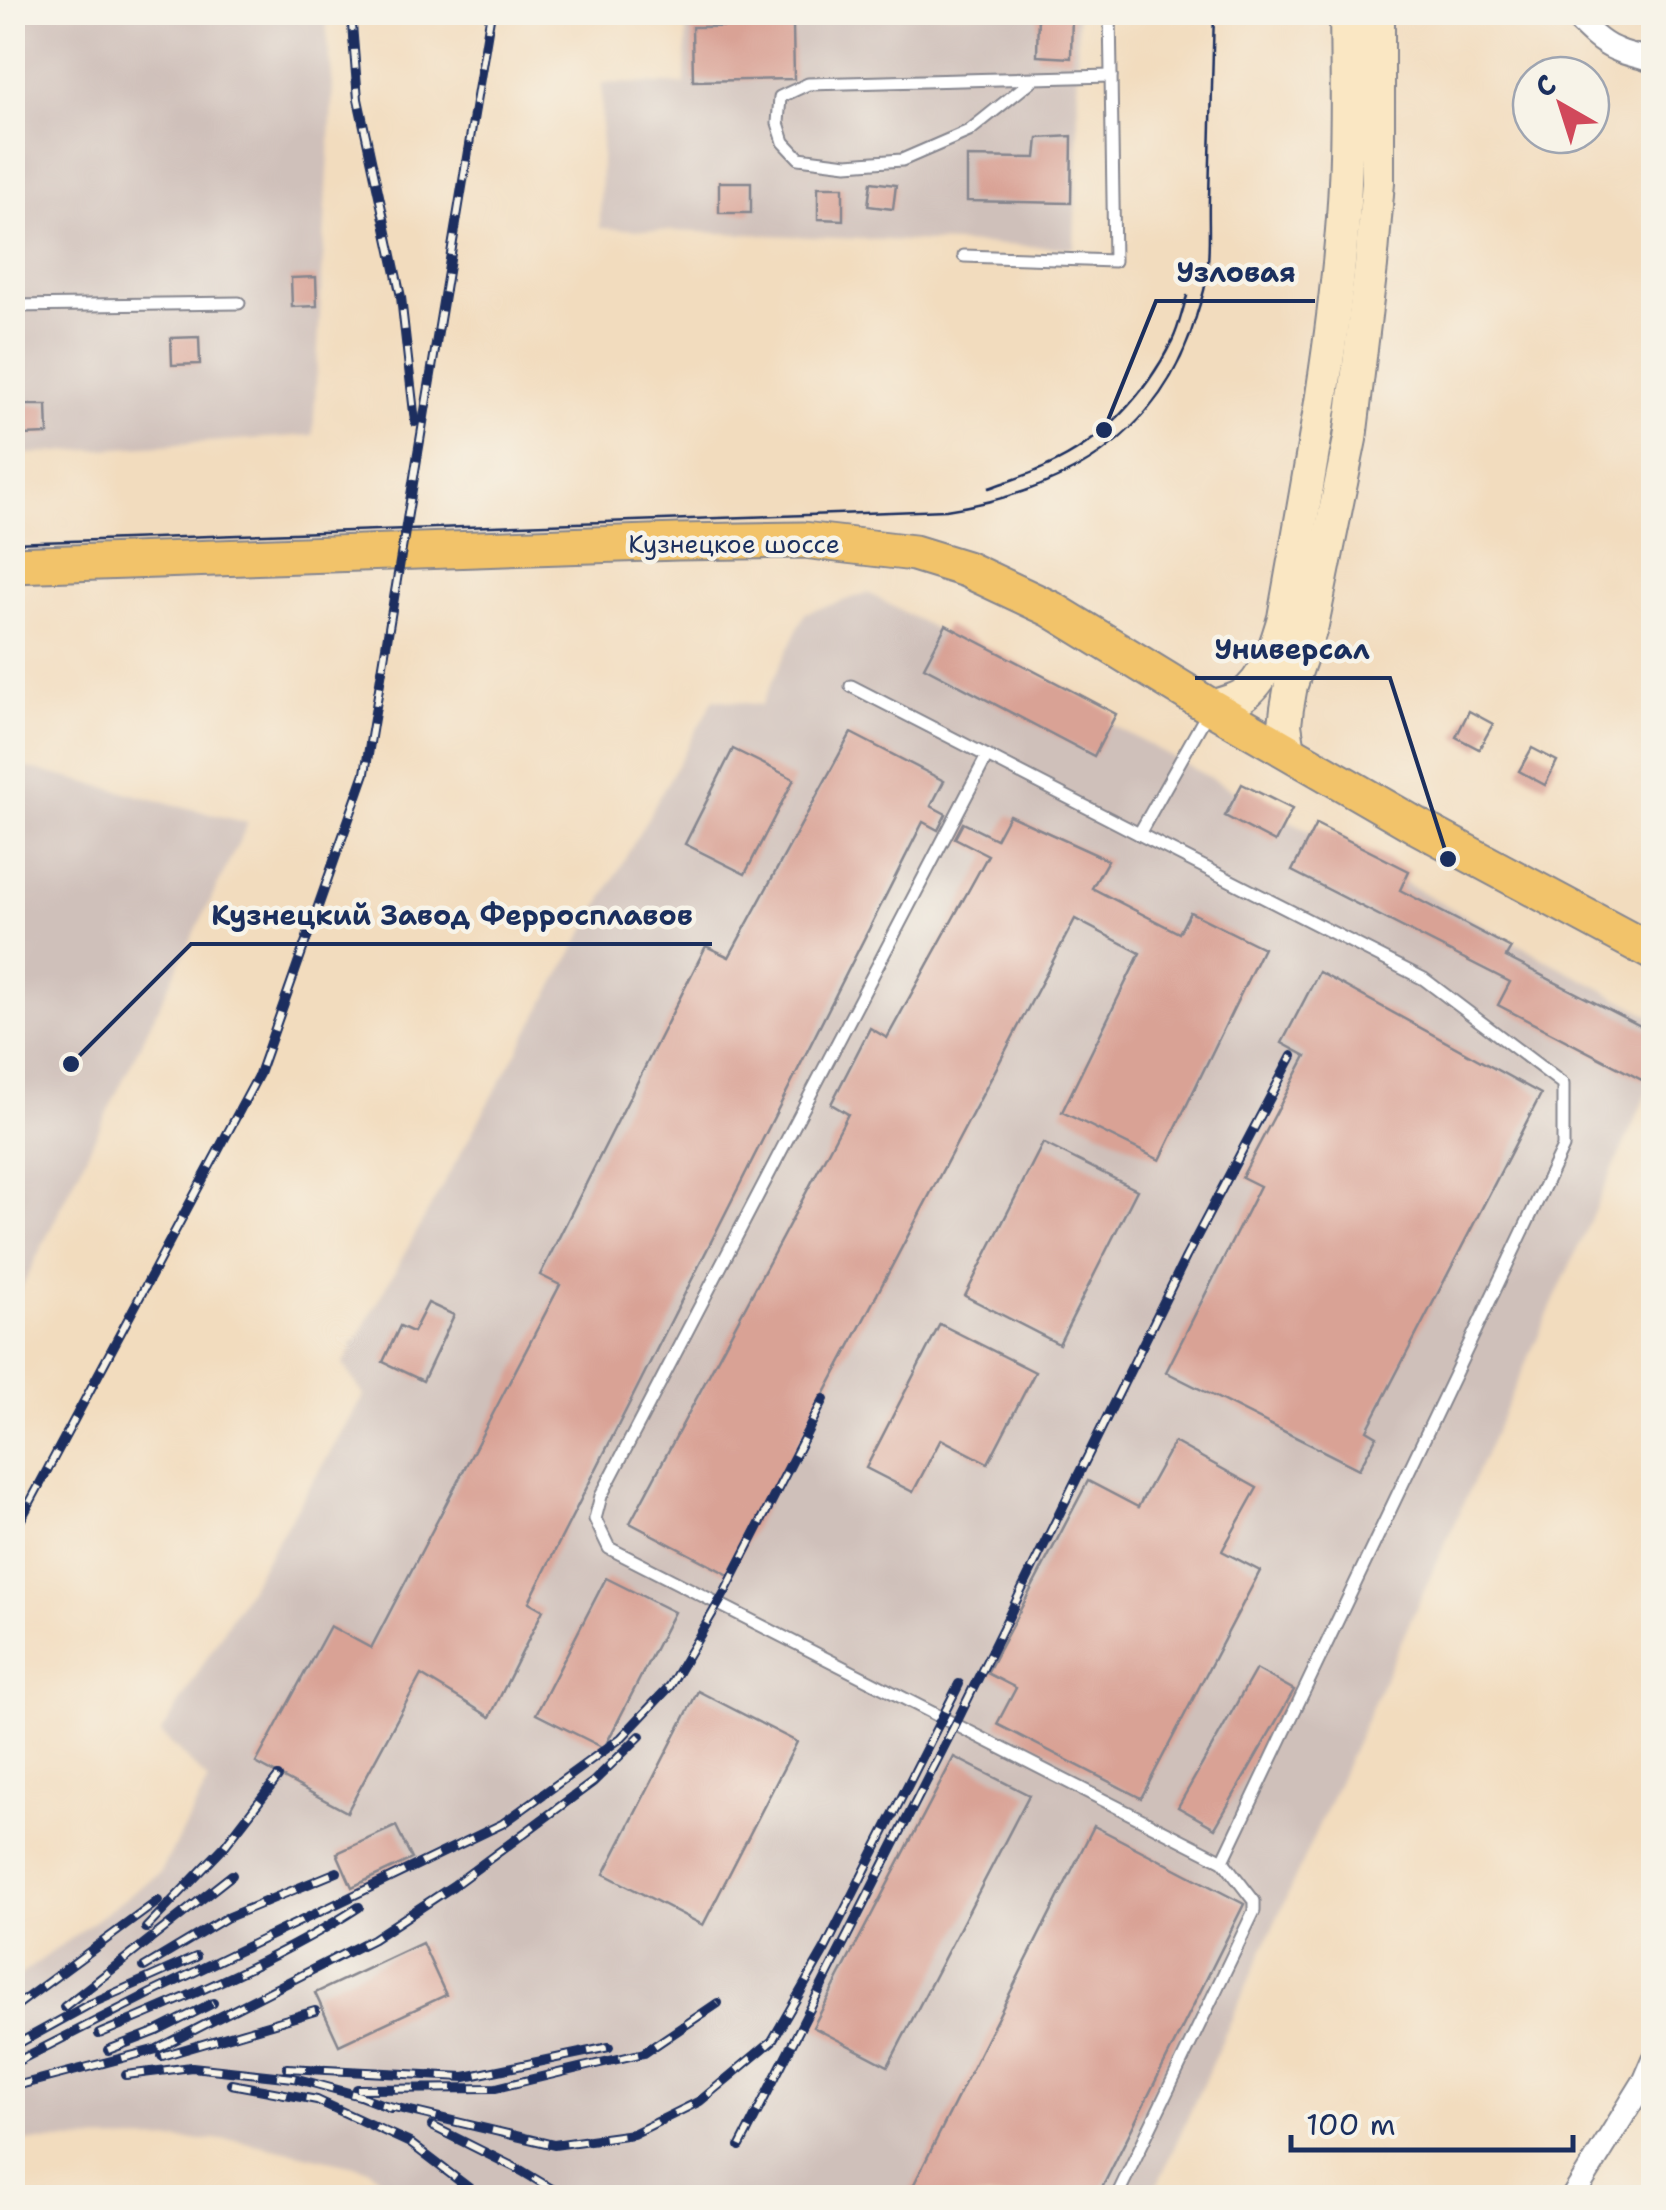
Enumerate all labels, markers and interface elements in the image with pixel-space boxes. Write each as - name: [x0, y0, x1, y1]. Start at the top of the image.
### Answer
- north arrow: [1511, 55, 1611, 155]
- text: С: [1527, 65, 1564, 106]
- callout: Узловая: [1156, 243, 1315, 301]
- text: Узловая: [1176, 253, 1296, 291]
- street label: Кузнецкое шоссе: [628, 527, 840, 561]
- callout: Универсал: [1195, 620, 1390, 678]
- text: Универсал: [1214, 630, 1370, 668]
- callout: Кузнецкий Завод Ферросплавов: [191, 886, 712, 944]
- text: Кузнецкий Завод Ферросплавов: [211, 896, 693, 934]
- scale bar: [1291, 2090, 1574, 2152]
- text: 100 m: [1306, 2104, 1396, 2145]

